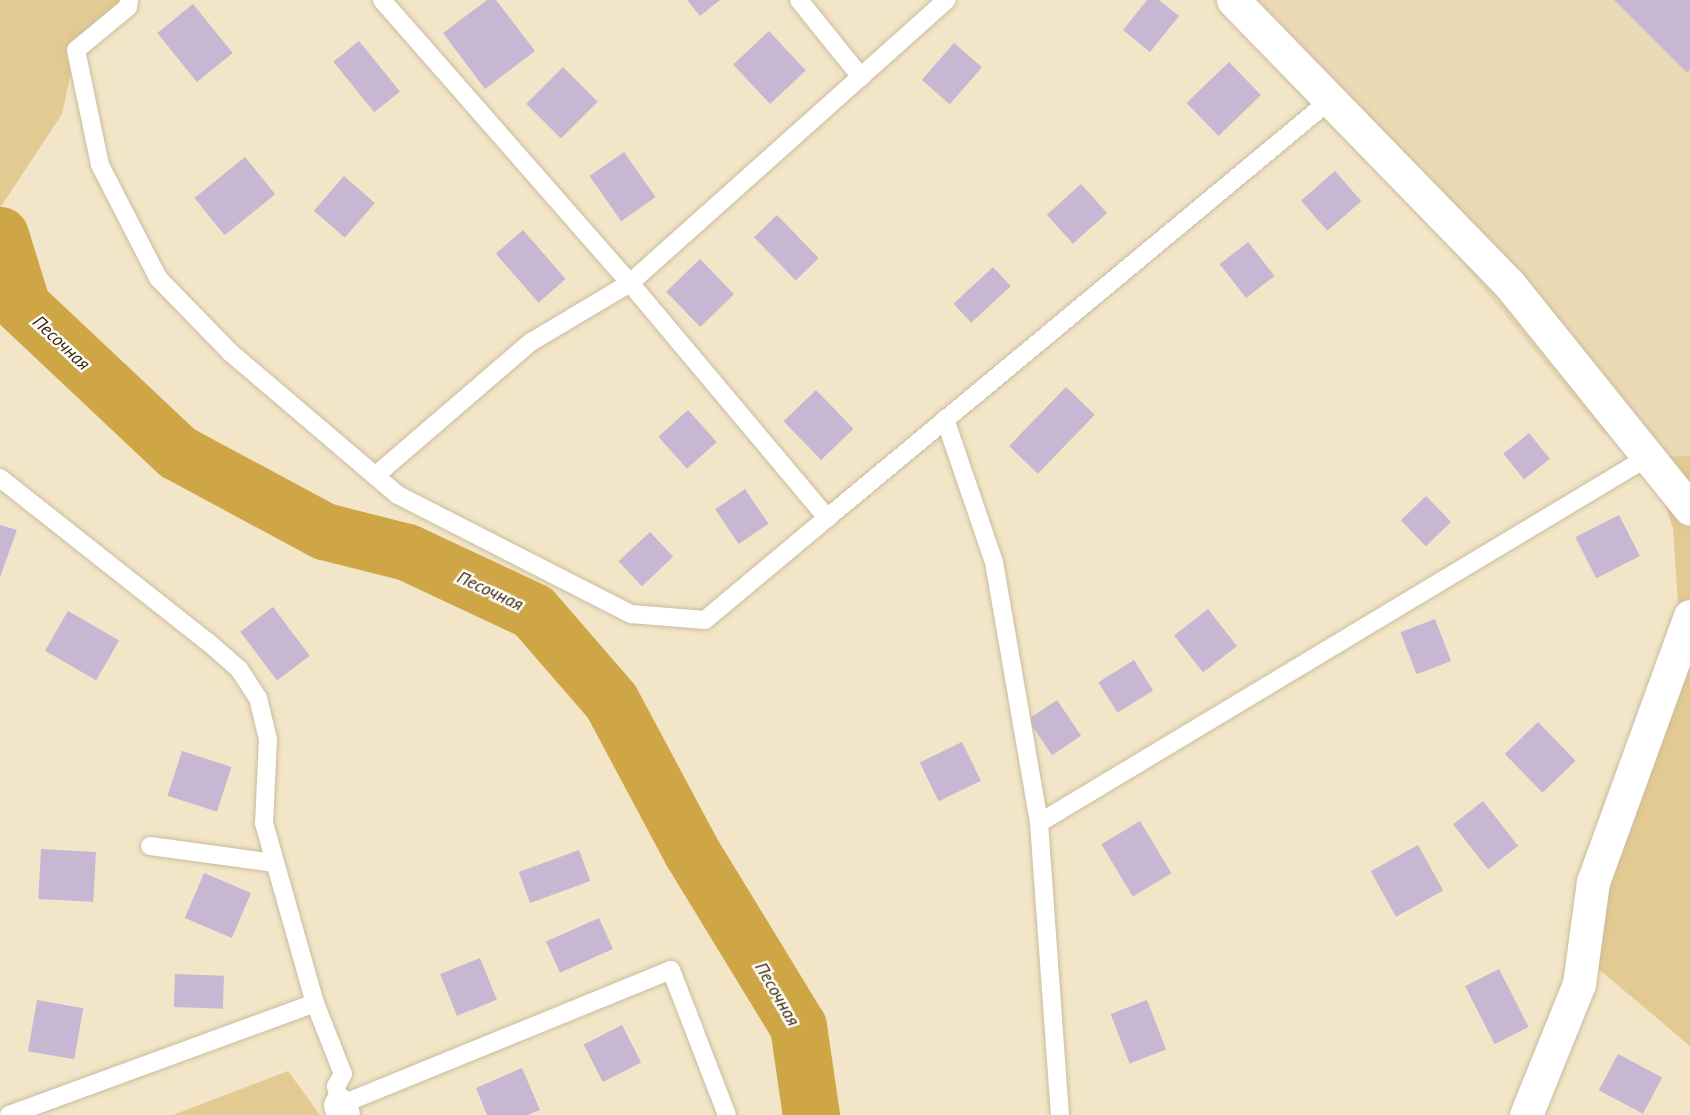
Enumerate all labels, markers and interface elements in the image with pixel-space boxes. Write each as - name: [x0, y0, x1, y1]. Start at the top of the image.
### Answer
- water label: Песочная: [28, 311, 94, 375]
- water label: Песочная: [454, 566, 526, 616]
- water label: Песочная: [750, 958, 804, 1030]

